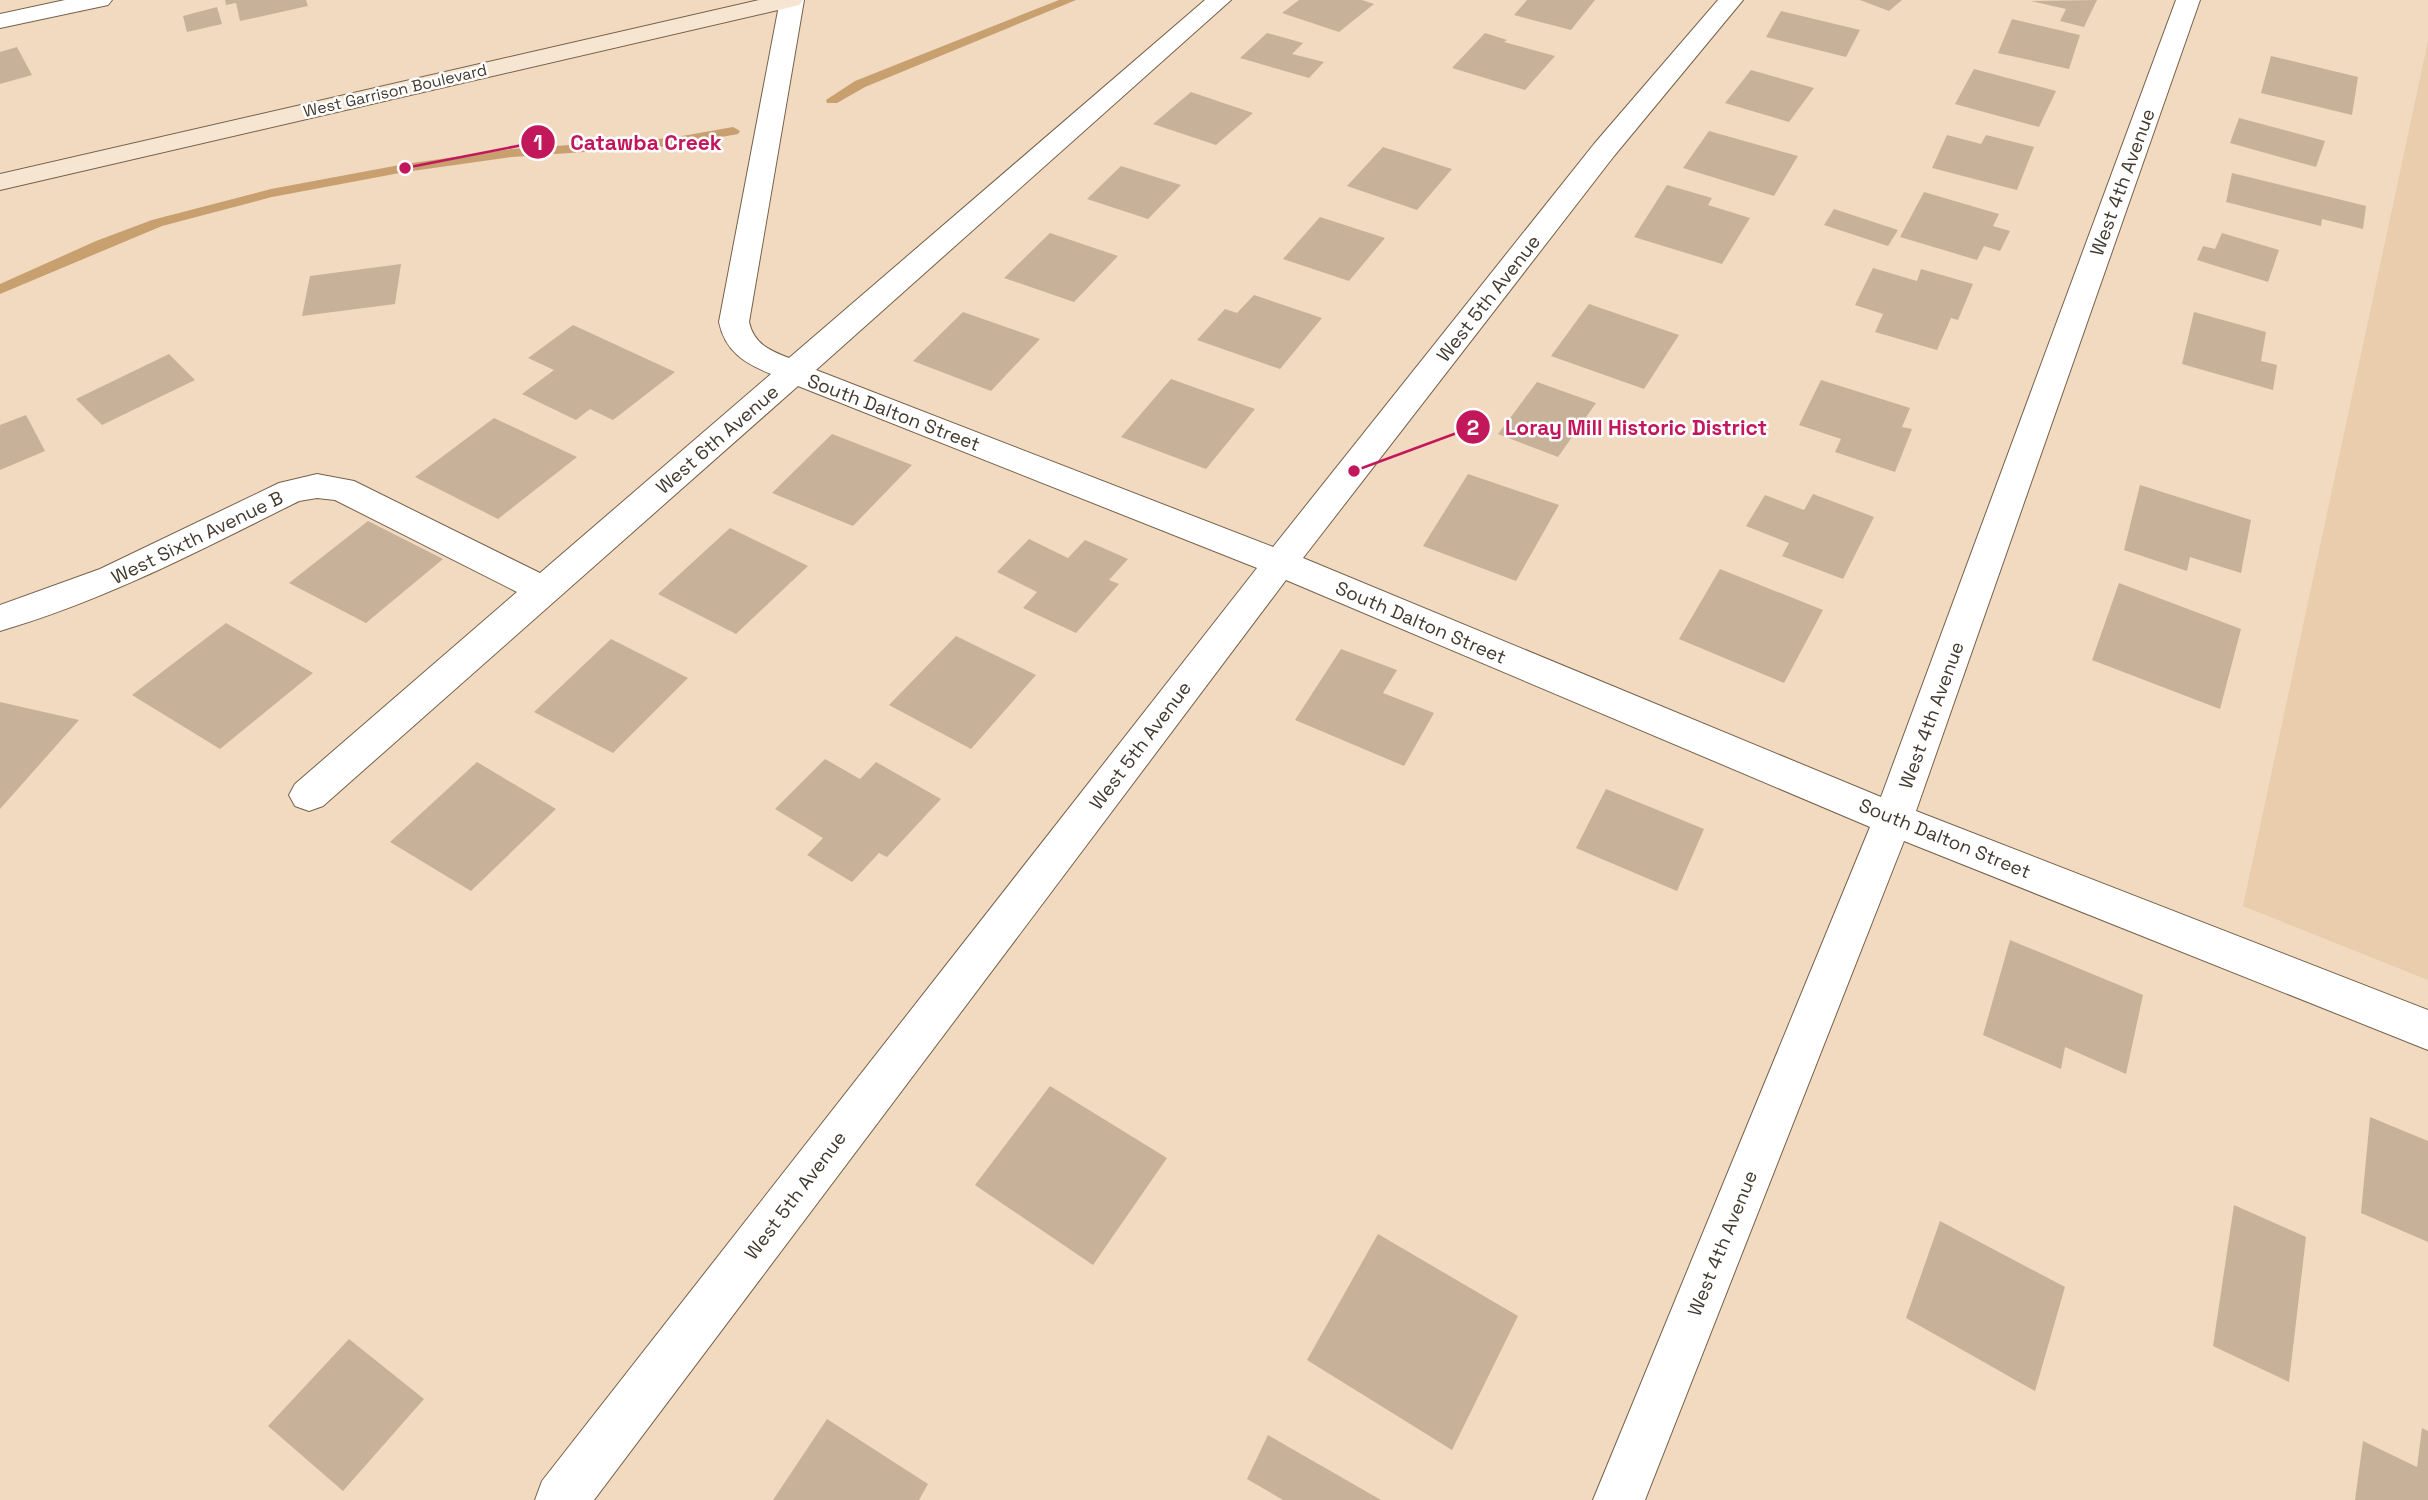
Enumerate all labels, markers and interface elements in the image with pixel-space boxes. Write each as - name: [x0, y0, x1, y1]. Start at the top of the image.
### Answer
- street label: West Garrison Boulevard: [301, 59, 489, 122]
- street label: West 4th Avenue: [2084, 105, 2161, 259]
- callout: Catawba Creek: [521, 121, 735, 163]
- text: 1: [533, 129, 543, 156]
- text: Catawba Creek: [570, 129, 722, 156]
- street label: West 5th Avenue: [1431, 230, 1546, 367]
- street label: South Dalton Street: [804, 368, 984, 457]
- street label: West 6th Avenue: [651, 379, 784, 500]
- callout: Loray Mill Historic District: [1456, 406, 1781, 448]
- text: 2: [1467, 414, 1479, 441]
- text: Loray Mill Historic District: [1505, 414, 1767, 441]
- street label: West Sixth Avenue B: [107, 485, 287, 590]
- street label: South Dalton Street: [1332, 575, 1510, 670]
- street label: West 4th Avenue: [1893, 638, 1970, 792]
- street label: West 5th Avenue: [1084, 676, 1197, 815]
- street label: South Dalton Street: [1855, 793, 2034, 884]
- street label: West 5th Avenue: [739, 1126, 852, 1265]
- street label: West 4th Avenue: [1682, 1167, 1763, 1320]

